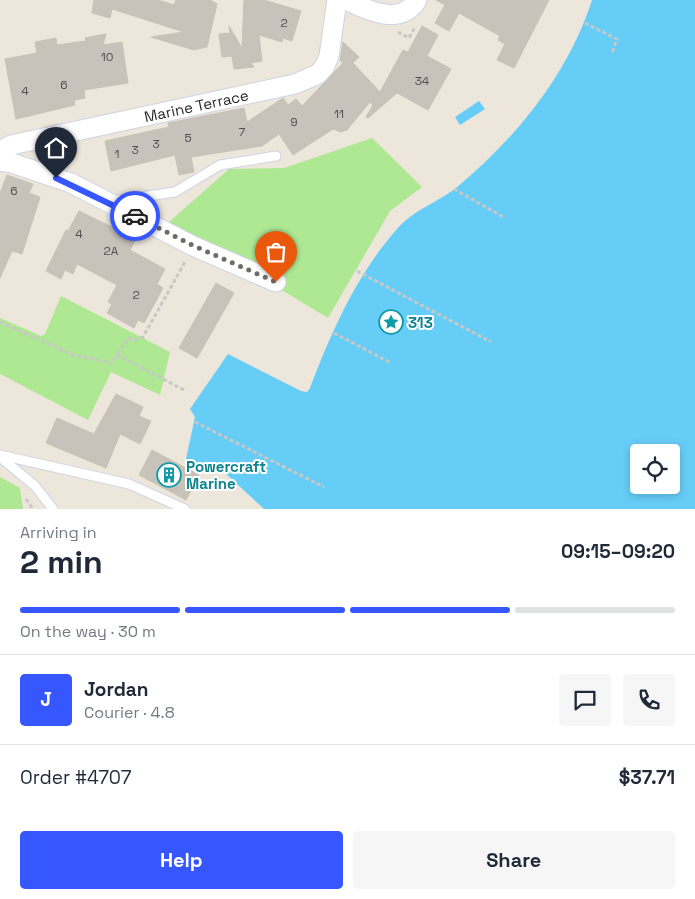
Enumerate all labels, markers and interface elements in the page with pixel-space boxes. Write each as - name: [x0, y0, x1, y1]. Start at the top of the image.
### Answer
- house number: 2: [280, 15, 288, 31]
- house number: 10: [101, 49, 113, 65]
- house number: 34: [415, 73, 430, 89]
- house number: 6: [60, 77, 68, 93]
- house number: 4: [21, 83, 29, 99]
- street label: Marine Terrace: [142, 85, 250, 126]
- house number: 11: [334, 106, 344, 122]
- house number: 9: [290, 114, 298, 130]
- house number: 7: [239, 124, 246, 140]
- pin: [35, 127, 77, 178]
- house number: 5: [184, 130, 192, 146]
- icon: home: [42, 134, 70, 162]
- house number: 3: [152, 136, 160, 152]
- house number: 3: [131, 142, 139, 158]
- house number: 1: [114, 146, 120, 162]
- house number: 6: [10, 183, 18, 199]
- courier: [110, 191, 160, 241]
- icon: car: [121, 202, 149, 230]
- house number: 4: [75, 226, 83, 242]
- pin: [255, 231, 297, 282]
- icon: bag: [262, 238, 290, 266]
- house number: 2A: [104, 243, 119, 259]
- house number: 2: [132, 287, 140, 303]
- place icon: 313: [378, 309, 404, 335]
- place label: 313: [408, 313, 433, 332]
- map controls: [630, 444, 680, 494]
- button: locate: [630, 444, 680, 494]
- place label: Powercraft Marine: [186, 457, 266, 493]
- building icon: Powercraft Marine: [156, 462, 182, 488]
- text: Arriving in: [20, 522, 97, 543]
- text: 09:15–09:20: [561, 539, 675, 564]
- text: 2 min: [20, 542, 103, 582]
- text: On the way · 30 m: [20, 621, 156, 642]
- button: chat: [559, 674, 611, 726]
- button: phone: [623, 674, 675, 726]
- text: Jordan: [84, 677, 149, 702]
- text: J: [40, 687, 52, 712]
- text: Courier · 4.8: [84, 702, 175, 723]
- text: Order #4707: [20, 765, 131, 790]
- text: $37.71: [619, 765, 675, 790]
- button: Help: [20, 831, 343, 889]
- button: Share: [353, 831, 675, 889]

